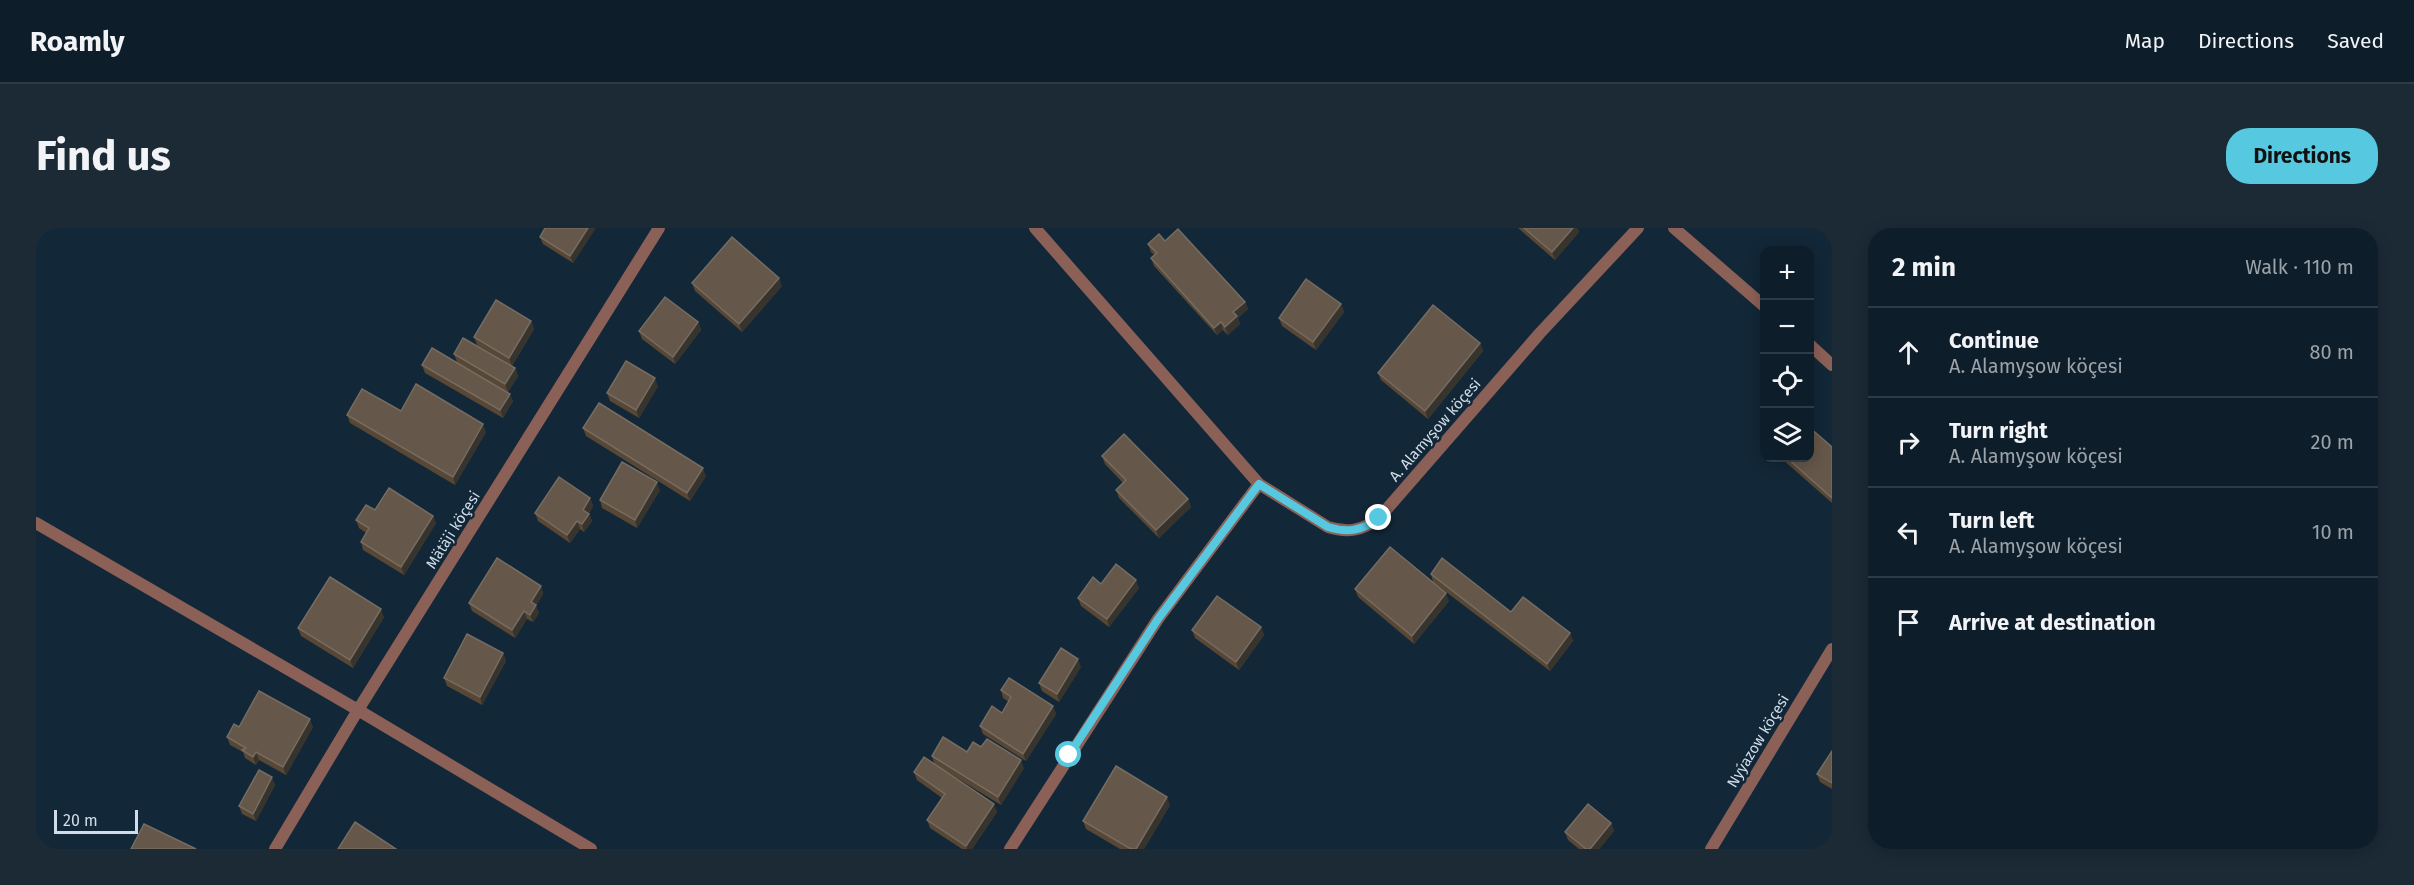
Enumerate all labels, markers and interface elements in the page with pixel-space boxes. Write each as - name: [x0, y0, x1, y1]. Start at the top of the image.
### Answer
- text: Roamly: [30, 25, 124, 58]
- text: Map: [2125, 28, 2165, 54]
- text: Directions: [2198, 28, 2294, 54]
- text: Saved: [2327, 28, 2384, 54]
- button: Directions: [2226, 128, 2378, 184]
- text: Find us: [36, 131, 171, 181]
- map controls: [1760, 246, 1814, 462]
- button: +: [1760, 246, 1814, 300]
- text: 2 min: [1892, 252, 1956, 283]
- text: Walk · 110 m: [2245, 255, 2354, 279]
- button: −: [1760, 300, 1814, 354]
- text: Continue: [1949, 327, 2039, 354]
- icon: ahead: [1892, 336, 1925, 369]
- text: 80 m: [2309, 340, 2354, 364]
- button: locate: [1760, 354, 1814, 408]
- text: A. Alamyşow köçesi: [1949, 354, 2123, 378]
- street label: A. Alamyşow köçesi: [1385, 375, 1485, 485]
- button: layers: [1760, 408, 1814, 462]
- text: Turn right: [1949, 417, 2048, 444]
- icon: right: [1892, 426, 1925, 459]
- text: 20 m: [2311, 430, 2354, 454]
- text: A. Alamyşow köçesi: [1949, 444, 2123, 468]
- street label: Mätäji köçesi: [422, 488, 484, 572]
- route end: [1365, 504, 1391, 530]
- text: Turn left: [1949, 507, 2034, 534]
- icon: left: [1892, 516, 1925, 549]
- text: 10 m: [2312, 520, 2354, 544]
- text: A. Alamyşow köçesi: [1949, 534, 2123, 558]
- icon: arrive: [1892, 606, 1925, 639]
- text: Arrive at destination: [1949, 609, 2156, 636]
- street label: Nyýazow köçesi: [1723, 691, 1793, 791]
- route start: [1055, 741, 1081, 767]
- scale bar: [54, 807, 138, 834]
- text: 20 m: [63, 811, 98, 830]

